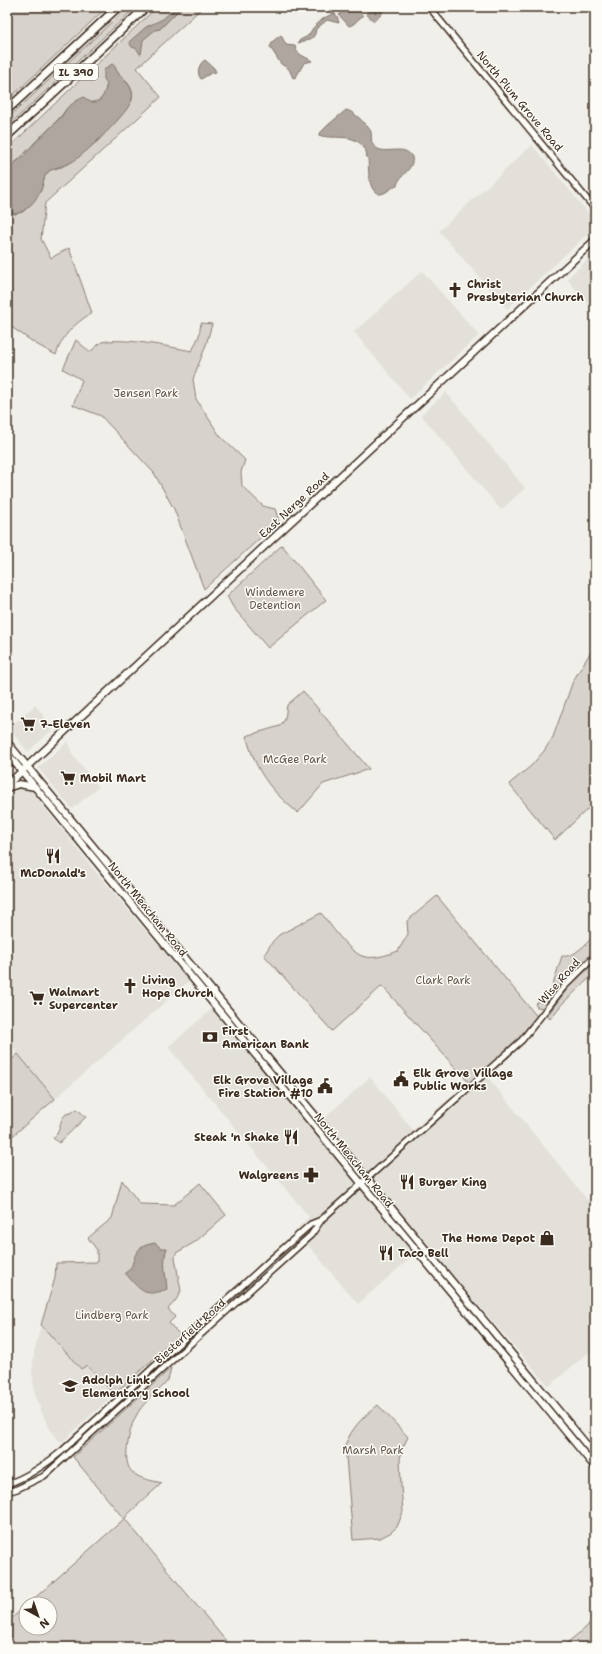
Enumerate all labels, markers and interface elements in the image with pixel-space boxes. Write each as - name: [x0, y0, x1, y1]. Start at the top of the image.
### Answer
- street label: North Plum Grove Road: [473, 48, 566, 155]
- road number: IL 390: [54, 64, 98, 80]
- place label: Christ Presbyterian Church: [467, 277, 584, 305]
- church icon: Christ Presbyterian Church: [446, 281, 464, 299]
- park label: Jensen Park: [114, 386, 178, 401]
- street label: East Nerge Road: [256, 469, 333, 542]
- park label: Windemere Detention: [245, 585, 305, 613]
- supermarket icon: 7-Eleven: [19, 715, 37, 733]
- place label: 7-Eleven: [40, 717, 91, 732]
- park label: McGee Park: [263, 752, 327, 767]
- supermarket icon: Mobil Mart: [59, 769, 77, 787]
- place label: Mobil Mart: [80, 771, 147, 786]
- restaurant icon: McDonald's: [44, 847, 62, 865]
- street label: North Meacham Road: [105, 859, 191, 960]
- place label: McDonald's: [20, 866, 86, 881]
- street label: Wise Road: [535, 955, 584, 1007]
- place label: Living Hope Church: [142, 973, 214, 1001]
- park label: Clark Park: [415, 973, 471, 988]
- church icon: Living Hope Church: [121, 977, 139, 995]
- place label: Walmart Supercenter: [49, 985, 118, 1013]
- supermarket icon: Walmart Supercenter: [28, 989, 46, 1007]
- place label: First American Bank: [222, 1024, 309, 1052]
- bank icon: First American Bank: [201, 1028, 219, 1046]
- place label: Elk Grove Village Public Works: [413, 1066, 514, 1094]
- public building icon: Elk Grove Village Public Works: [392, 1070, 410, 1088]
- place label: Elk Grove Village Fire Station #10: [213, 1073, 313, 1101]
- public building icon: Elk Grove Village Fire Station #10: [316, 1077, 334, 1095]
- street label: North Meacham Road: [311, 1110, 397, 1211]
- restaurant icon: Steak 'n Shake: [282, 1128, 300, 1146]
- place label: Steak 'n Shake: [194, 1130, 279, 1145]
- pharmacy icon: Walgreens: [302, 1166, 320, 1184]
- place label: Walgreens: [239, 1168, 299, 1183]
- restaurant icon: Burger King: [398, 1173, 416, 1191]
- place label: Burger King: [419, 1175, 487, 1190]
- shop icon: The Home Depot: [538, 1229, 556, 1247]
- place label: The Home Depot: [442, 1231, 536, 1246]
- restaurant icon: Taco Bell: [377, 1244, 395, 1262]
- place label: Taco Bell: [398, 1246, 449, 1261]
- street label: Biesterfield Road: [151, 1295, 229, 1367]
- park label: Lindberg Park: [75, 1308, 149, 1323]
- place label: Adolph Link Elementary School: [82, 1373, 190, 1401]
- school or university icon: Adolph Link Elementary School: [61, 1377, 79, 1395]
- park label: Marsh Park: [342, 1443, 404, 1458]
- north arrow: [18, 1596, 58, 1636]
- text: N: [36, 1615, 52, 1632]

